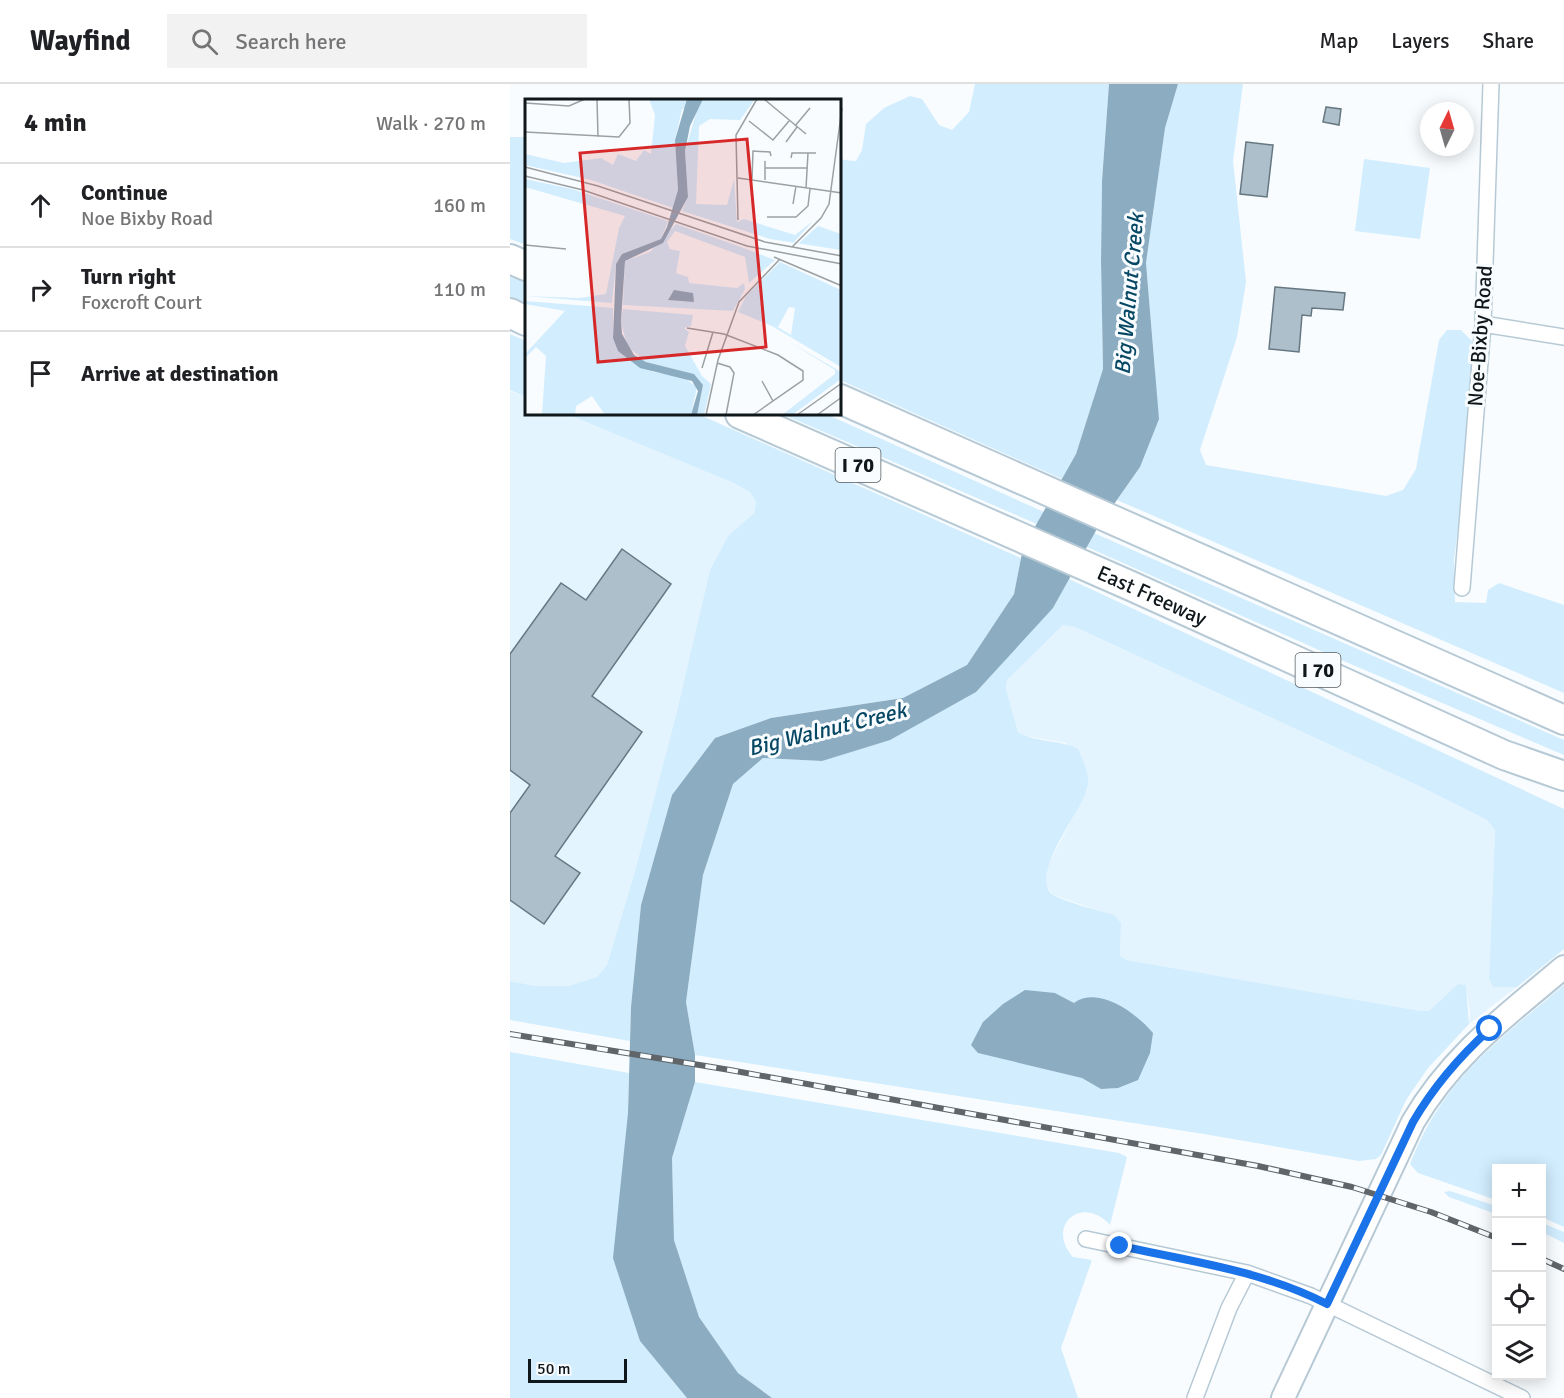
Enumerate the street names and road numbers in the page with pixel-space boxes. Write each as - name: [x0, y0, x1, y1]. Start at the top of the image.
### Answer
- street label: Noe-Bixby Road: [1462, 265, 1498, 407]
- road number: I 70: [836, 448, 880, 482]
- street label: East Freeway: [1093, 560, 1211, 632]
- road number: I 70: [1296, 653, 1340, 687]

